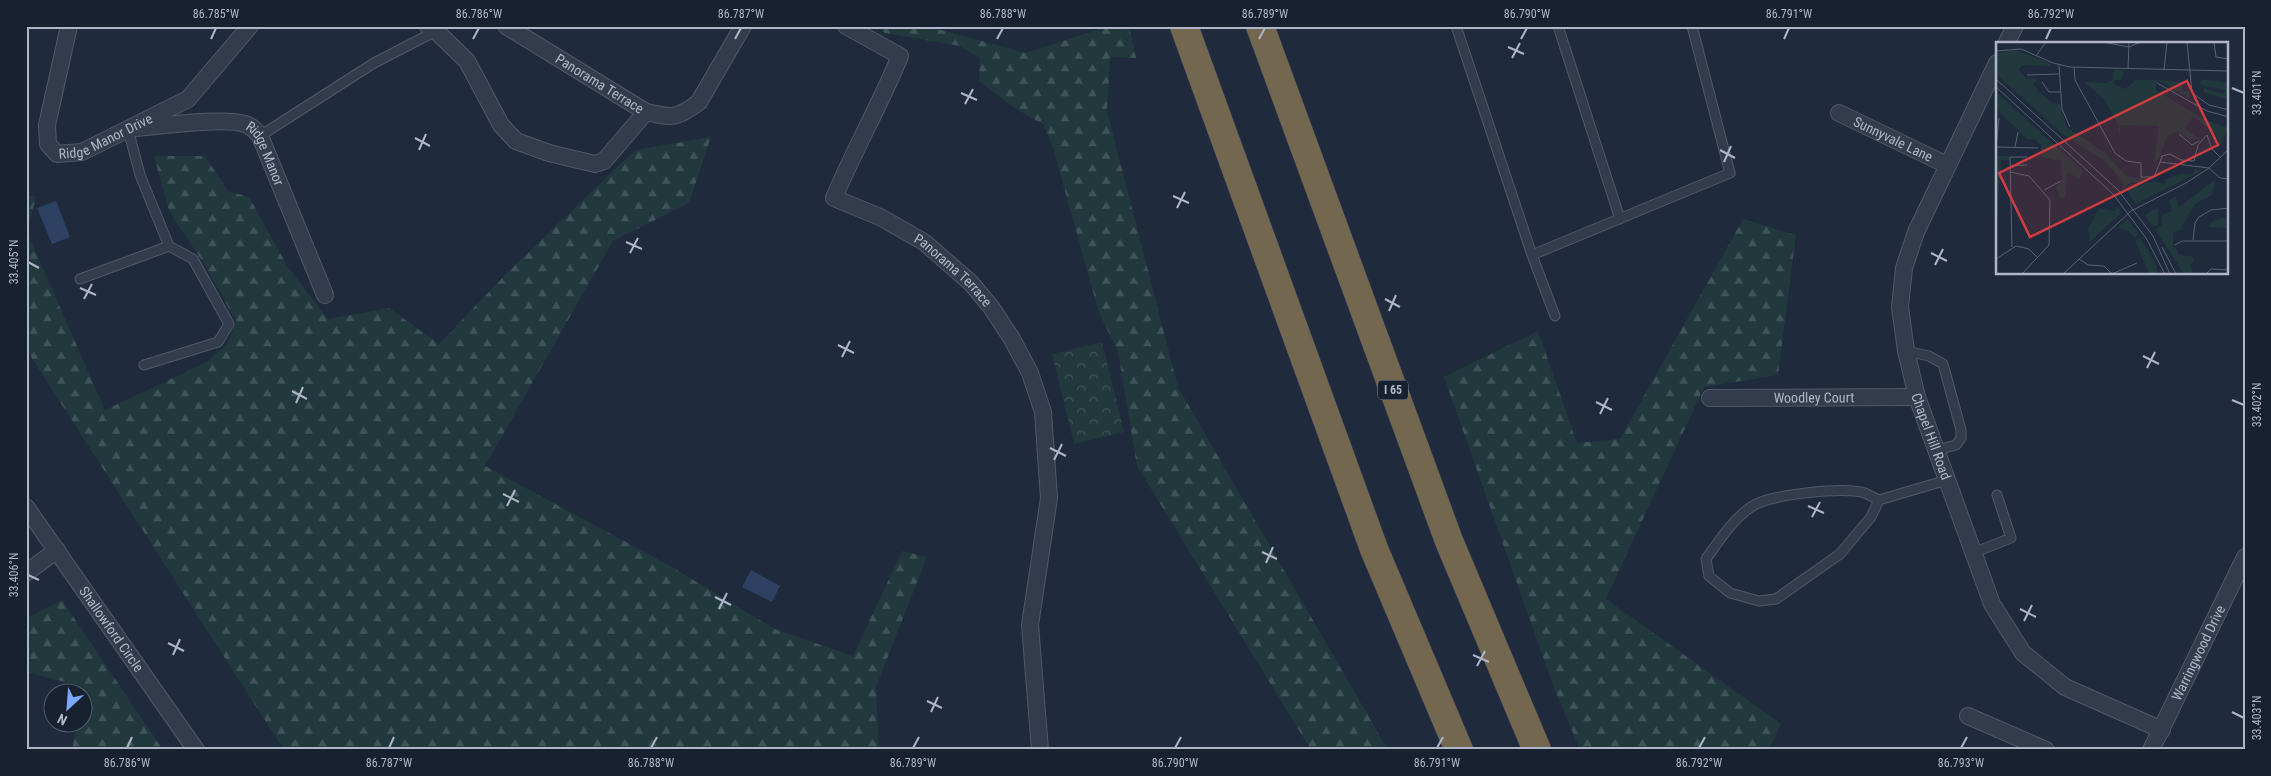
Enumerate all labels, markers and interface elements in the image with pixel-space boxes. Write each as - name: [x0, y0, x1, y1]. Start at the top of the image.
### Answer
- text: 86.785°W: [193, 7, 239, 21]
- text: 86.786°W: [456, 7, 502, 21]
- text: 86.787°W: [718, 7, 764, 21]
- text: 86.788°W: [980, 7, 1026, 21]
- text: 86.789°W: [1242, 7, 1288, 21]
- text: 86.790°W: [1504, 7, 1550, 21]
- text: 86.791°W: [1766, 7, 1812, 21]
- text: 86.792°W: [2028, 7, 2074, 21]
- inset map: [1996, 42, 2228, 275]
- street label: Panorama Terrace: [553, 50, 647, 117]
- text: 33.401°N: [2250, 71, 2264, 115]
- street label: Ridge Manor Drive: [58, 110, 155, 162]
- street label: Sunnyvale Lane: [1851, 113, 1936, 165]
- street label: Ridge Manor: [243, 118, 287, 188]
- street label: Panorama Terrace: [911, 230, 995, 310]
- text: 33.405°N: [7, 240, 21, 284]
- road number: I 65: [1378, 380, 1408, 400]
- text: 33.402°N: [2250, 383, 2264, 427]
- street label: Woodley Court: [1774, 389, 1854, 406]
- street label: Chapel Hill Road: [1908, 391, 1954, 482]
- text: 33.406°N: [7, 553, 21, 597]
- street label: Shallowford Circle: [76, 583, 147, 675]
- street label: Warringwood Drive: [2168, 602, 2228, 703]
- north arrow: [42, 684, 92, 734]
- text: 33.403°N: [2250, 696, 2264, 740]
- text: N: [55, 711, 70, 729]
- text: 86.786°W: [104, 756, 150, 770]
- text: 86.787°W: [366, 756, 412, 770]
- text: 86.788°W: [628, 756, 674, 770]
- text: 86.789°W: [890, 756, 936, 770]
- text: 86.790°W: [1152, 756, 1198, 770]
- text: 86.791°W: [1414, 756, 1460, 770]
- text: 86.792°W: [1676, 756, 1722, 770]
- text: 86.793°W: [1938, 756, 1984, 770]

